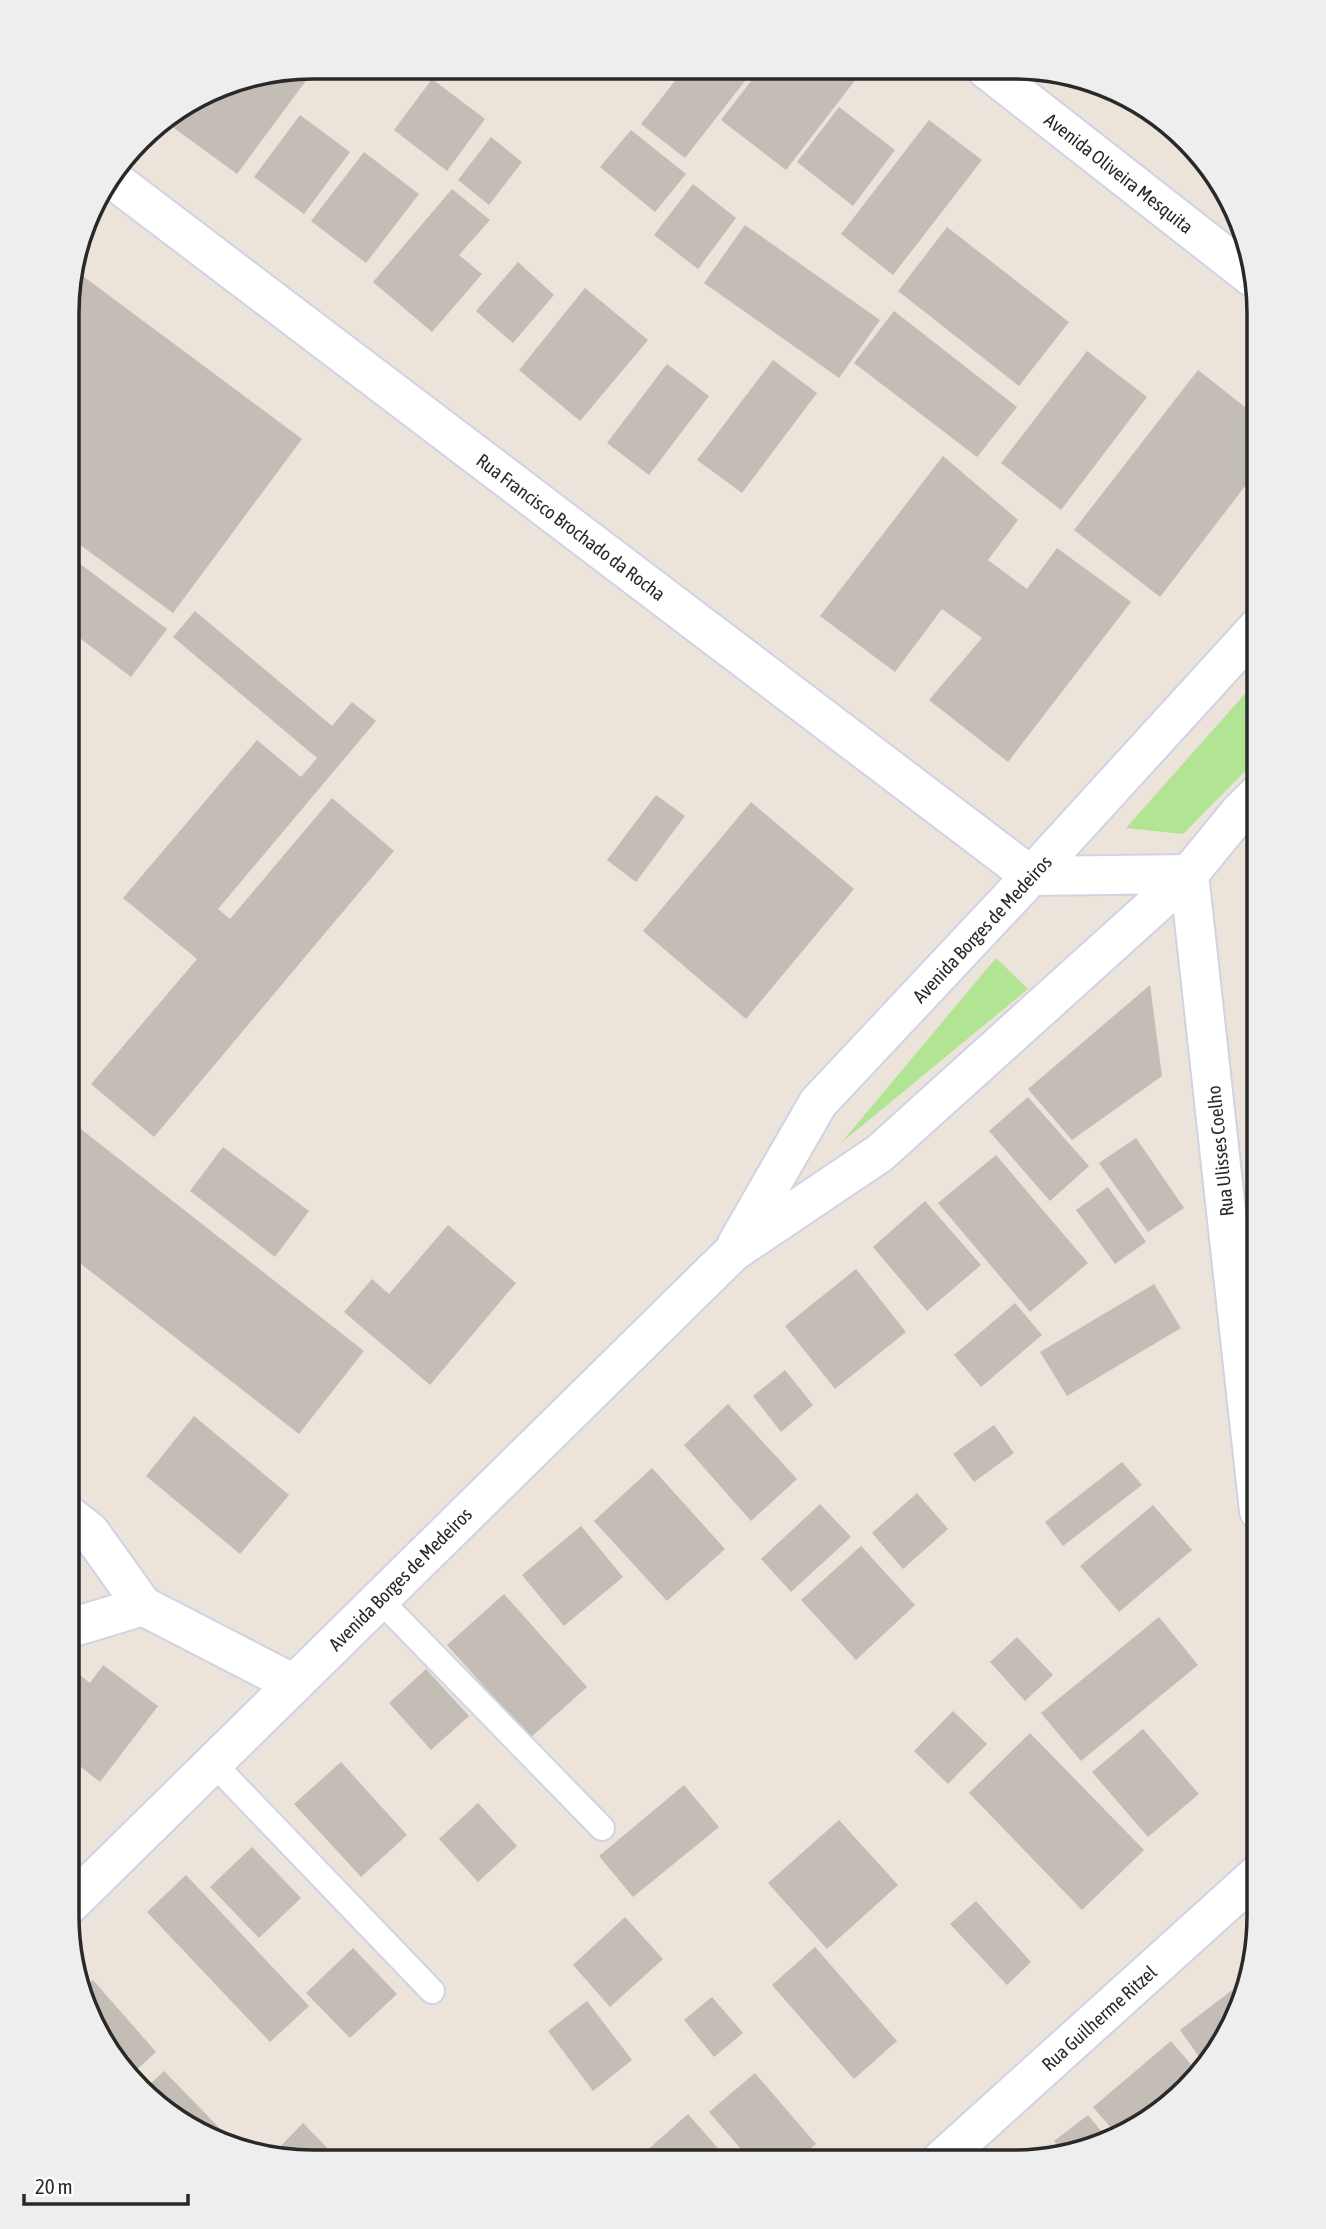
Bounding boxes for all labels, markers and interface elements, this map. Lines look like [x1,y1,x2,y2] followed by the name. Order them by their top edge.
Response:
[1040,108,1198,238] street label: Avenida Oliveira Mesquita
[472,449,670,605] street label: Rua Francisco Brochado da Rocha
[908,851,1056,1007] street label: Avenida Borges de Medeiros
[1202,1084,1238,1217] street label: Rua Ulisses Coelho
[324,1503,476,1655] street label: Avenida Borges de Medeiros
[1037,1961,1161,2075] street label: Rua Guilherme Ritzel
[24,2162,189,2206] scale bar
[35,2174,73,2198] text: 20 m

